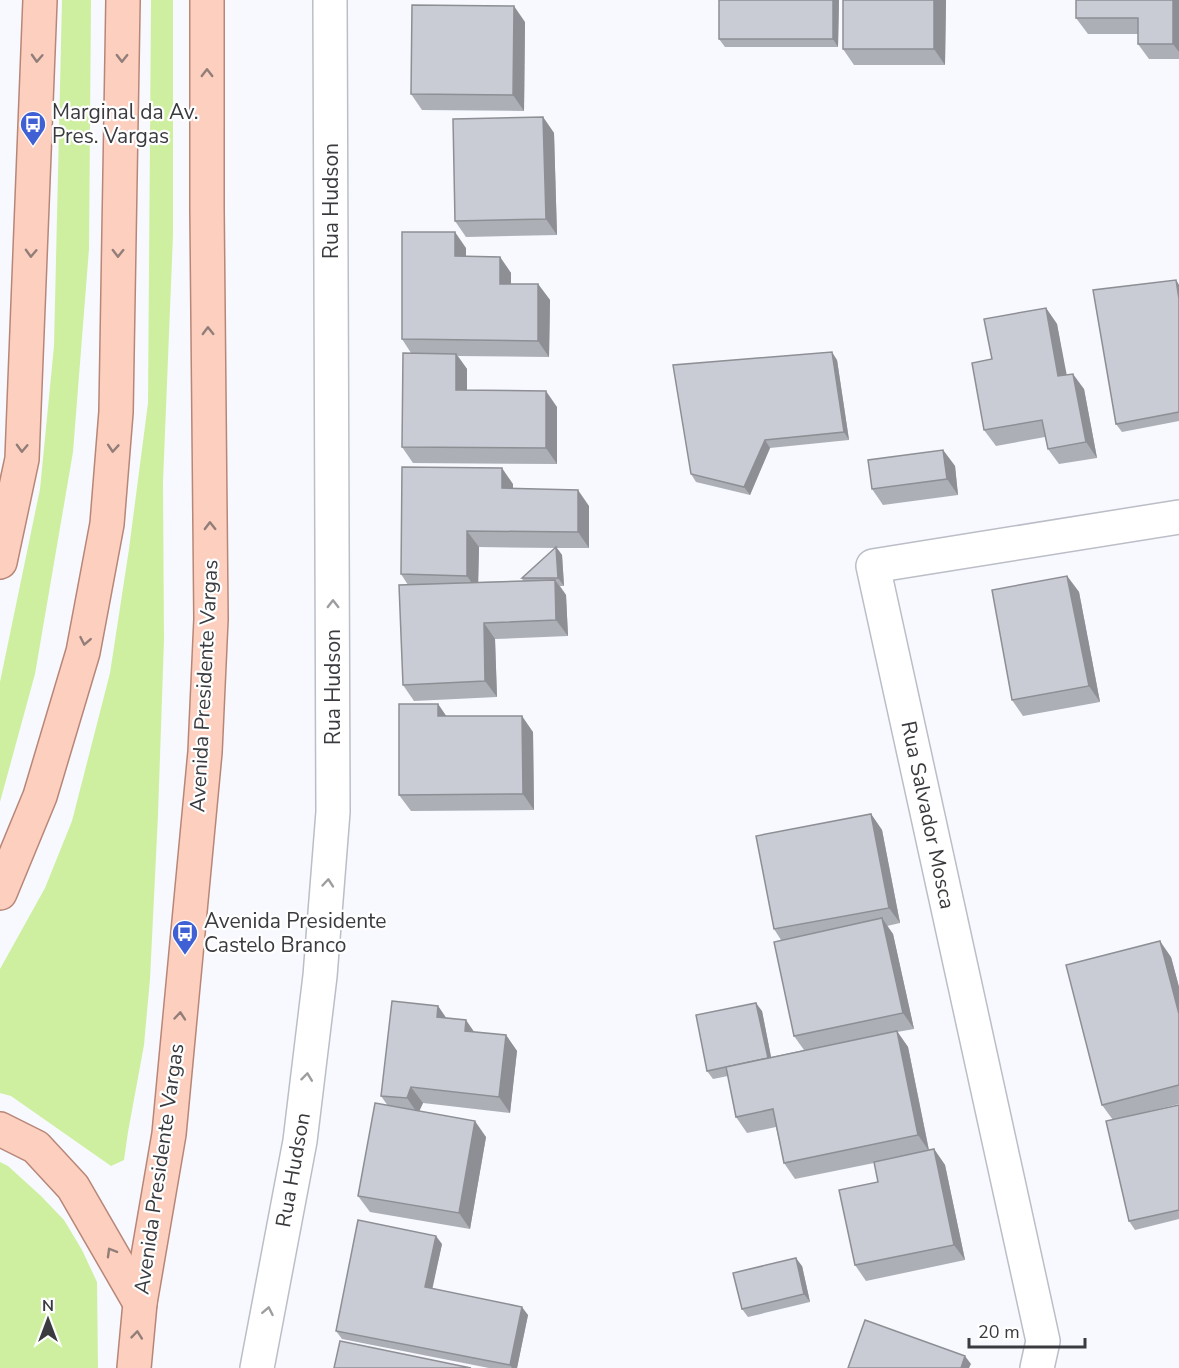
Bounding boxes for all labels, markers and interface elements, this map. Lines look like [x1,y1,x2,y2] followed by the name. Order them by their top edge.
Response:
[31,54,44,63] one-way arrow
[115,54,128,63] one-way arrow
[201,68,213,77] one-way arrow
[52,98,198,150] place label: Marginal da Av. Pres. Vargas
[18,109,48,147] bus stop icon: Marginal da Av. Pres. Vargas
[317,143,345,259] street label: Rua Hudson
[24,249,37,258] one-way arrow
[112,249,124,258] one-way arrow
[202,326,214,335] one-way arrow
[16,444,29,453] one-way arrow
[107,444,120,453] one-way arrow
[204,521,216,530] one-way arrow
[183,559,225,813] street label: Avenida Presidente Vargas
[327,600,339,609] one-way arrow
[319,629,347,745] street label: Rua Hudson
[79,636,92,646] one-way arrow
[894,718,962,912] street label: Rua Salvador Mosca
[321,879,334,888] one-way arrow
[204,907,387,959] place label: Avenida Presidente Castelo Branco
[170,918,200,956] bus stop icon: Avenida Presidente Castelo Branco
[173,1012,186,1021] one-way arrow
[128,1042,190,1296] street label: Avenida Presidente Vargas
[301,1072,313,1082] one-way arrow
[269,1110,317,1230] street label: Rua Hudson
[107,1248,118,1258] one-way arrow
[18,1290,78,1350] north arrow
[42,1295,54,1317] text: N
[261,1306,274,1316] one-way arrow
[969,1311,1084,1349] scale bar
[978,1320,1020,1344] text: 20 m
[130,1331,143,1340] one-way arrow

